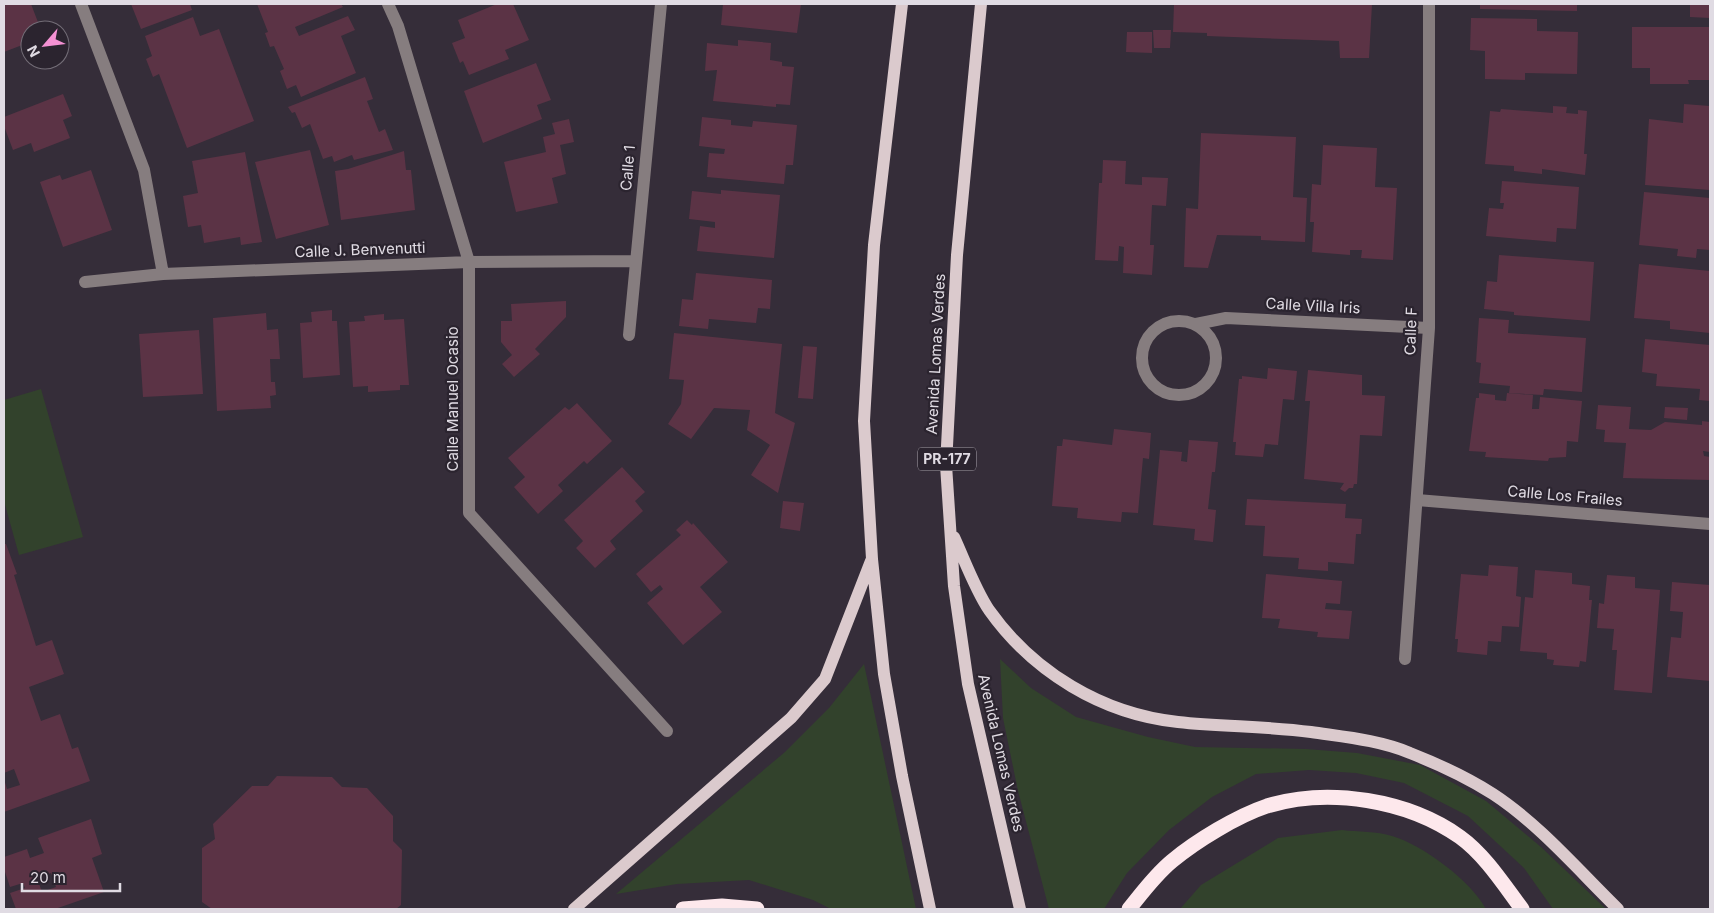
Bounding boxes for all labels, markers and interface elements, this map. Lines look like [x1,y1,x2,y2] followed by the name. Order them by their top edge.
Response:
[20,20,70,70] north arrow
[23,43,43,60] text: N
[616,144,639,192] street label: Calle 1
[294,238,426,261] street label: Calle J. Benvenutti
[922,273,949,435] street label: Avenida Lomas Verdes
[1265,294,1361,317] street label: Calle Villa Iris
[1400,306,1421,356] street label: Calle F
[443,326,462,472] street label: Calle Manuel Ocasio
[918,448,976,470] road number: PR-177
[1507,481,1624,510] street label: Calle Los Frailes
[974,672,1029,834] street label: Avenida Lomas Verdes
[22,860,120,892] scale bar
[30,868,66,887] text: 20 m

